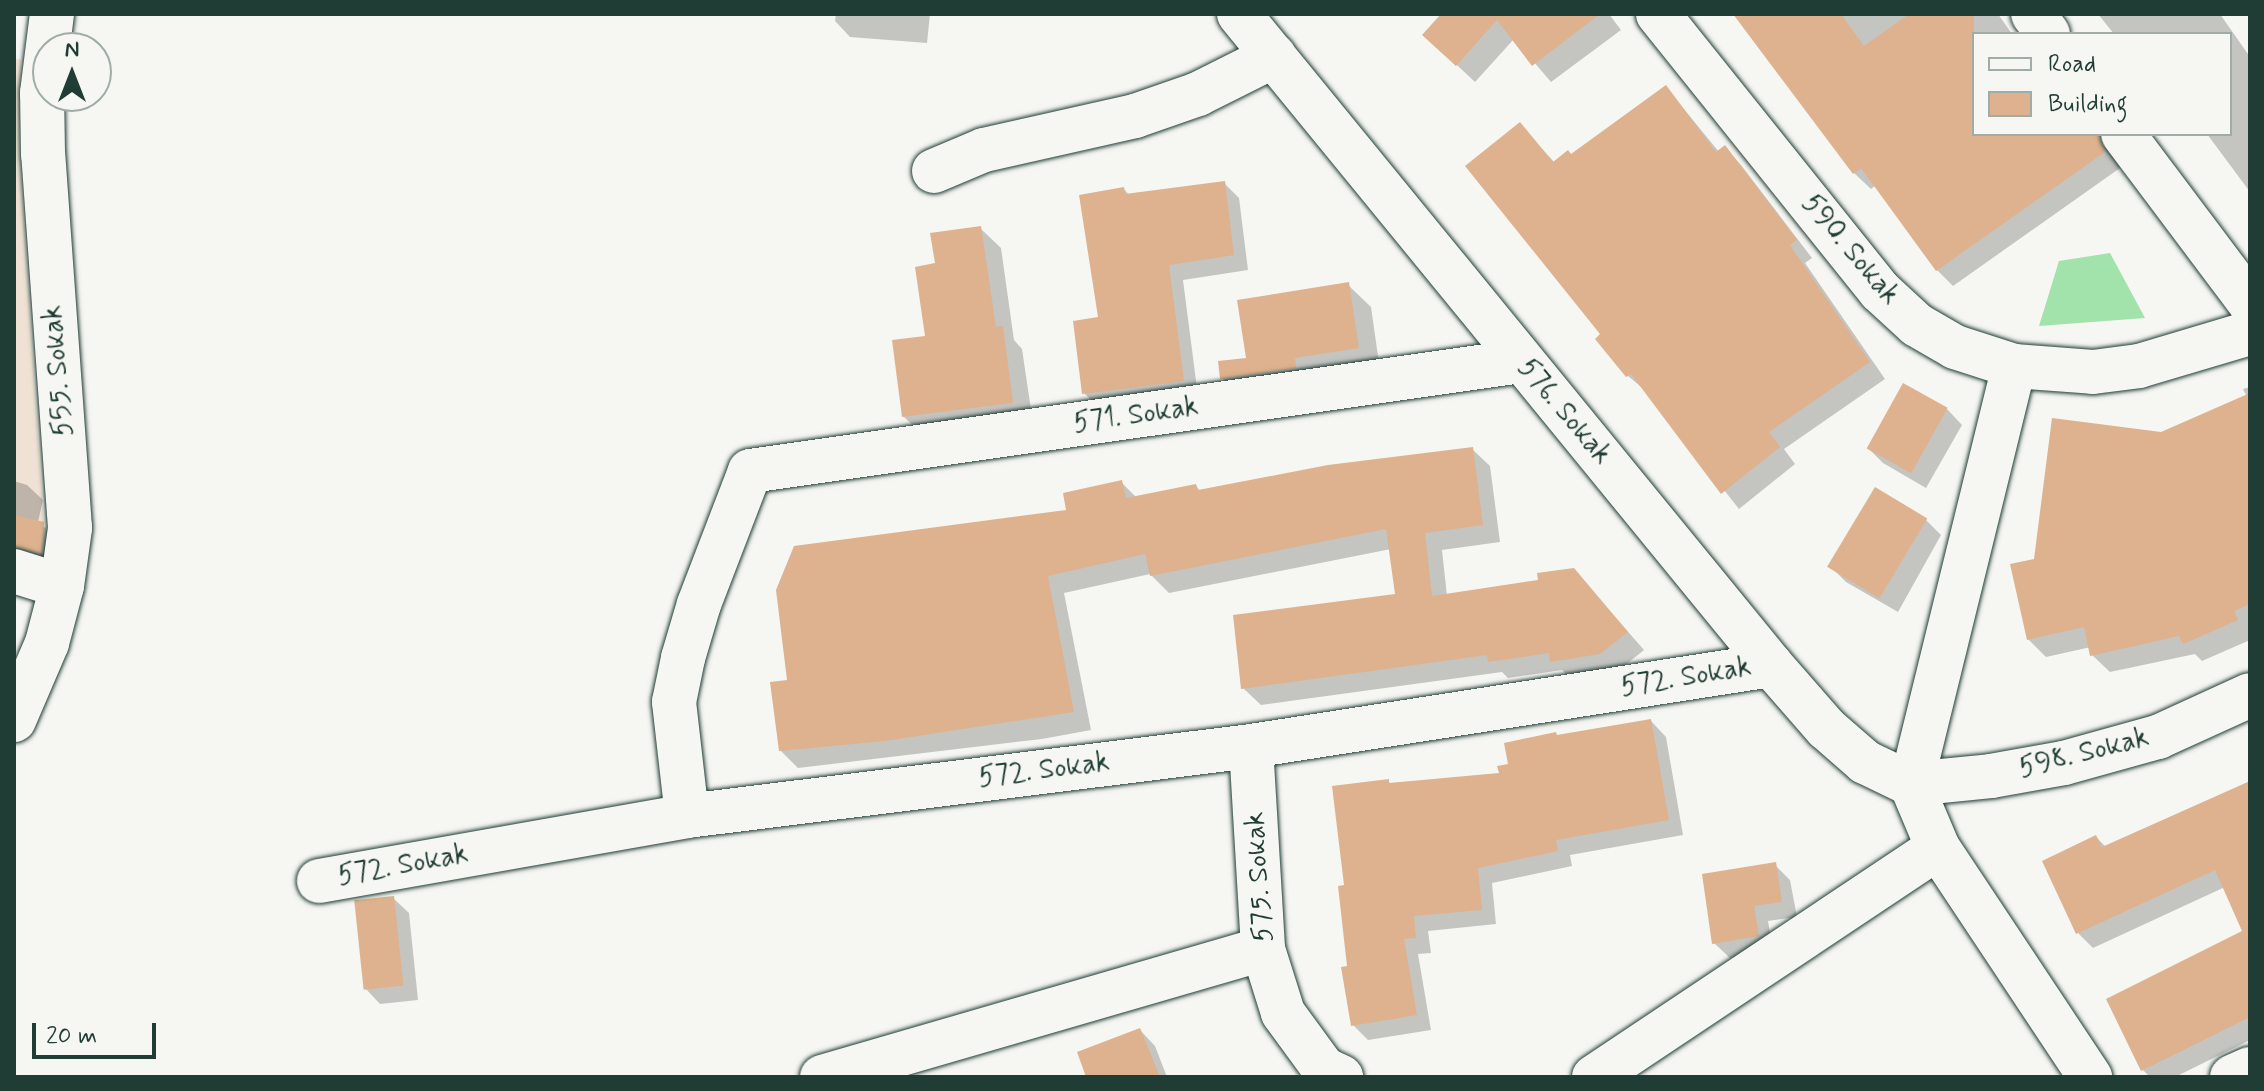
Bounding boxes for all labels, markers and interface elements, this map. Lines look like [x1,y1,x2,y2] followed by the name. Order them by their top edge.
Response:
[32,32,112,112] north arrow
[1972,32,2232,136] legend
[65,36,79,64] text: N
[2048,49,2096,80] text: Road
[2048,89,2128,120] text: Building
[1794,188,1906,312] street label: 590. Sokak
[37,304,81,438] street label: 555. Sokak
[1510,352,1618,472] street label: 576. Sokak
[1071,391,1201,441] street label: 571. Sokak
[1618,651,1754,705] street label: 572. Sokak
[2015,722,2153,786] street label: 598. Sokak
[977,746,1111,796] street label: 572. Sokak
[1239,811,1281,943] street label: 575. Sokak
[335,838,471,894] street label: 572. Sokak
[36,1007,160,1057] scale bar
[46,1021,97,1052] text: 20 m

